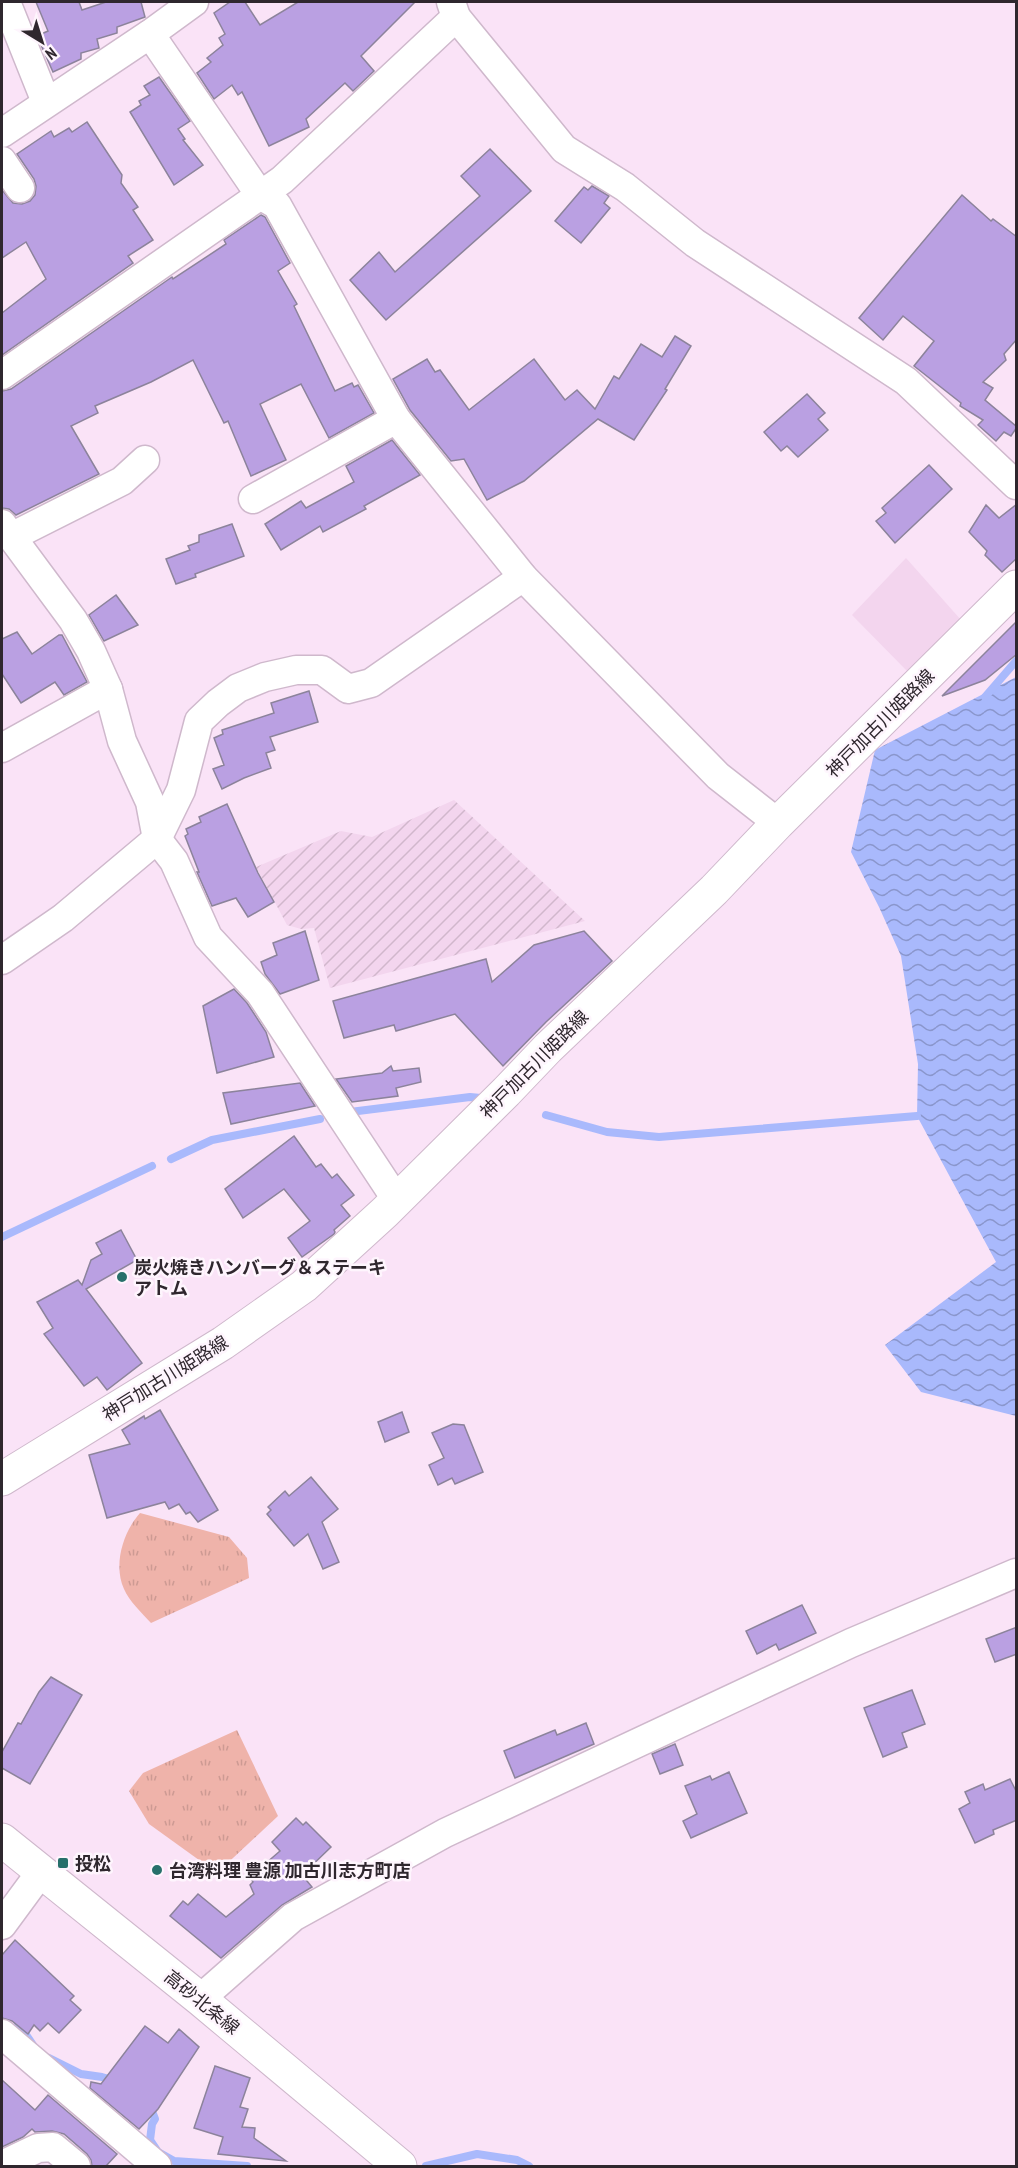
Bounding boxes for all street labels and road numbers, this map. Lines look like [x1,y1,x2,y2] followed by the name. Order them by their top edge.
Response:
[821,664,939,782] street label: 神戸加古川姫路線
[475,1005,593,1123] street label: 神戸加古川姫路線
[98,1330,232,1426] street label: 神戸加古川姫路線
[160,1965,244,2039] street label: 高砂北条線

